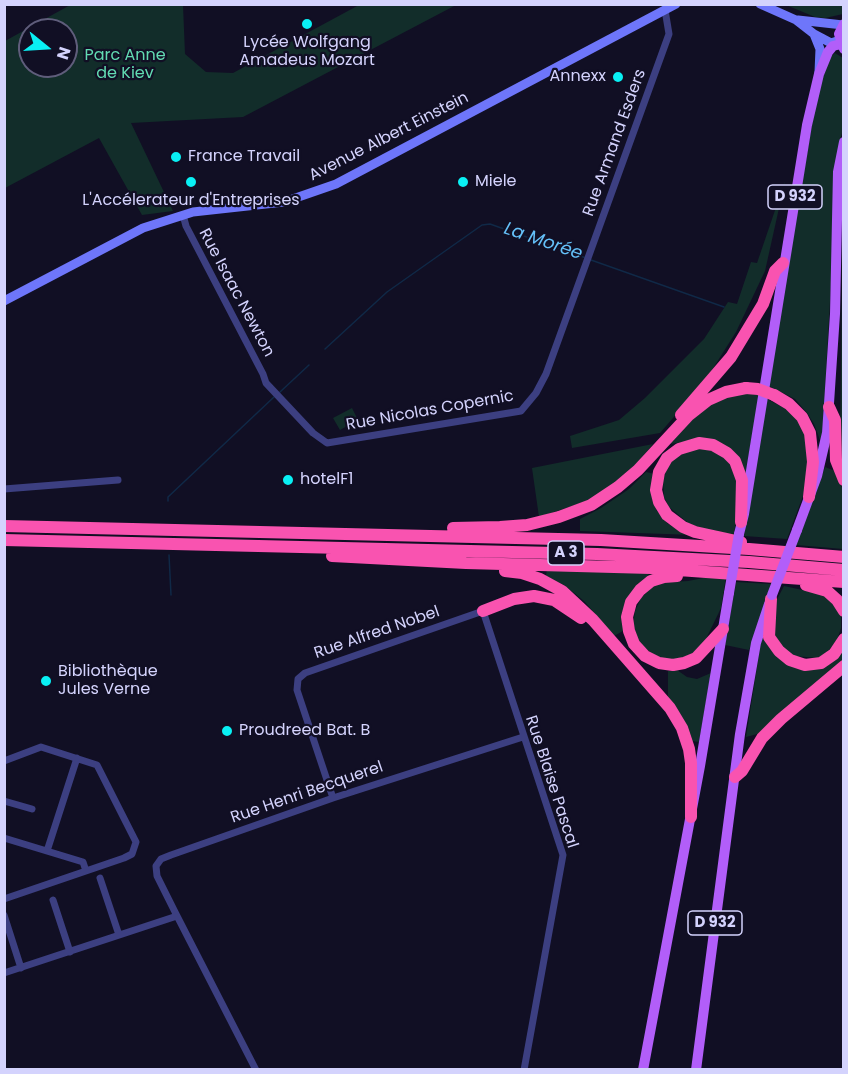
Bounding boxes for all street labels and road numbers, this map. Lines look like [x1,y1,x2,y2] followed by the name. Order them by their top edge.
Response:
[579,67,651,219] street label: Rue Armand Esders
[306,88,472,186] street label: Avenue Albert Einstein
[768,185,822,209] road number: D 932
[194,226,278,360] street label: Rue Isaac Newton
[345,387,515,435] street label: Rue Nicolas Copernic
[548,541,584,565] road number: A 3
[312,603,442,663] street label: Rue Alfred Nobel
[521,713,581,851] street label: Rue Blaise Pascal
[228,758,386,828] street label: Rue Henri Becquerel
[688,911,742,935] road number: D 932

